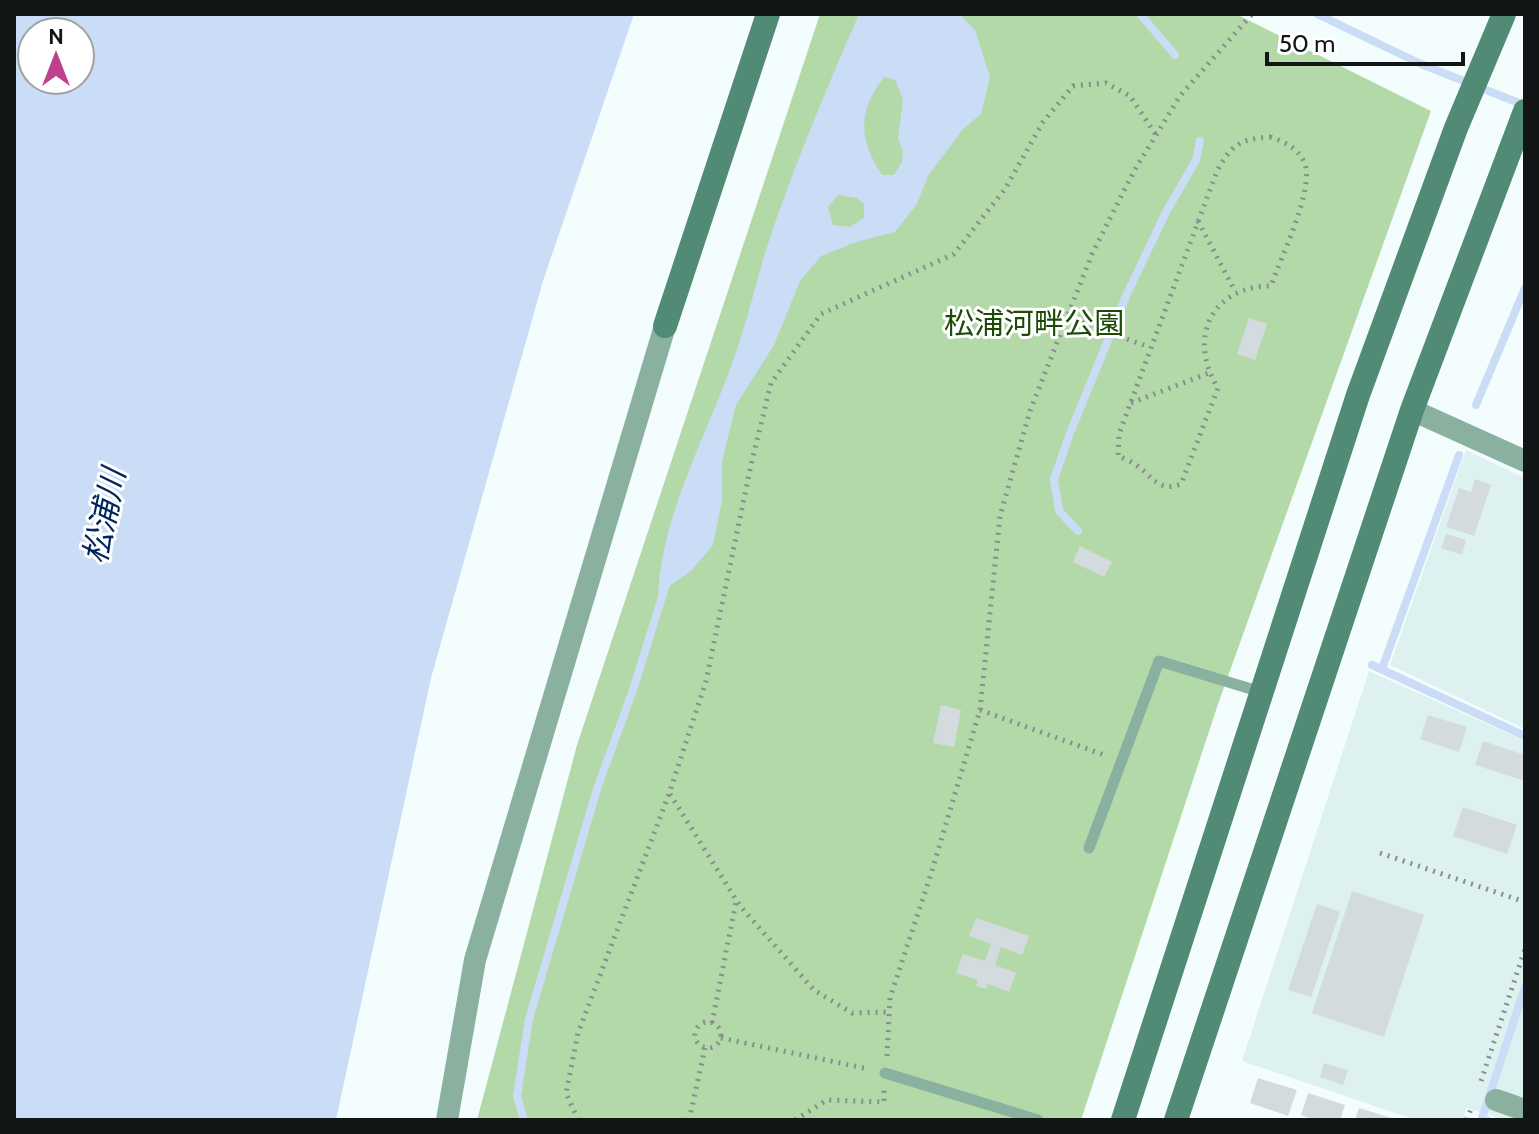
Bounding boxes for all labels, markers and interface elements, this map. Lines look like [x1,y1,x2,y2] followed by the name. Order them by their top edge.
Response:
[16,16,96,96] north arrow
[1267,16,1463,66] scale bar
[48,23,64,50] text: N
[1279,29,1335,58] text: 50 m
[944,305,1124,342] park label: 松浦河畔公園
[75,462,134,567] water label: 松浦川

